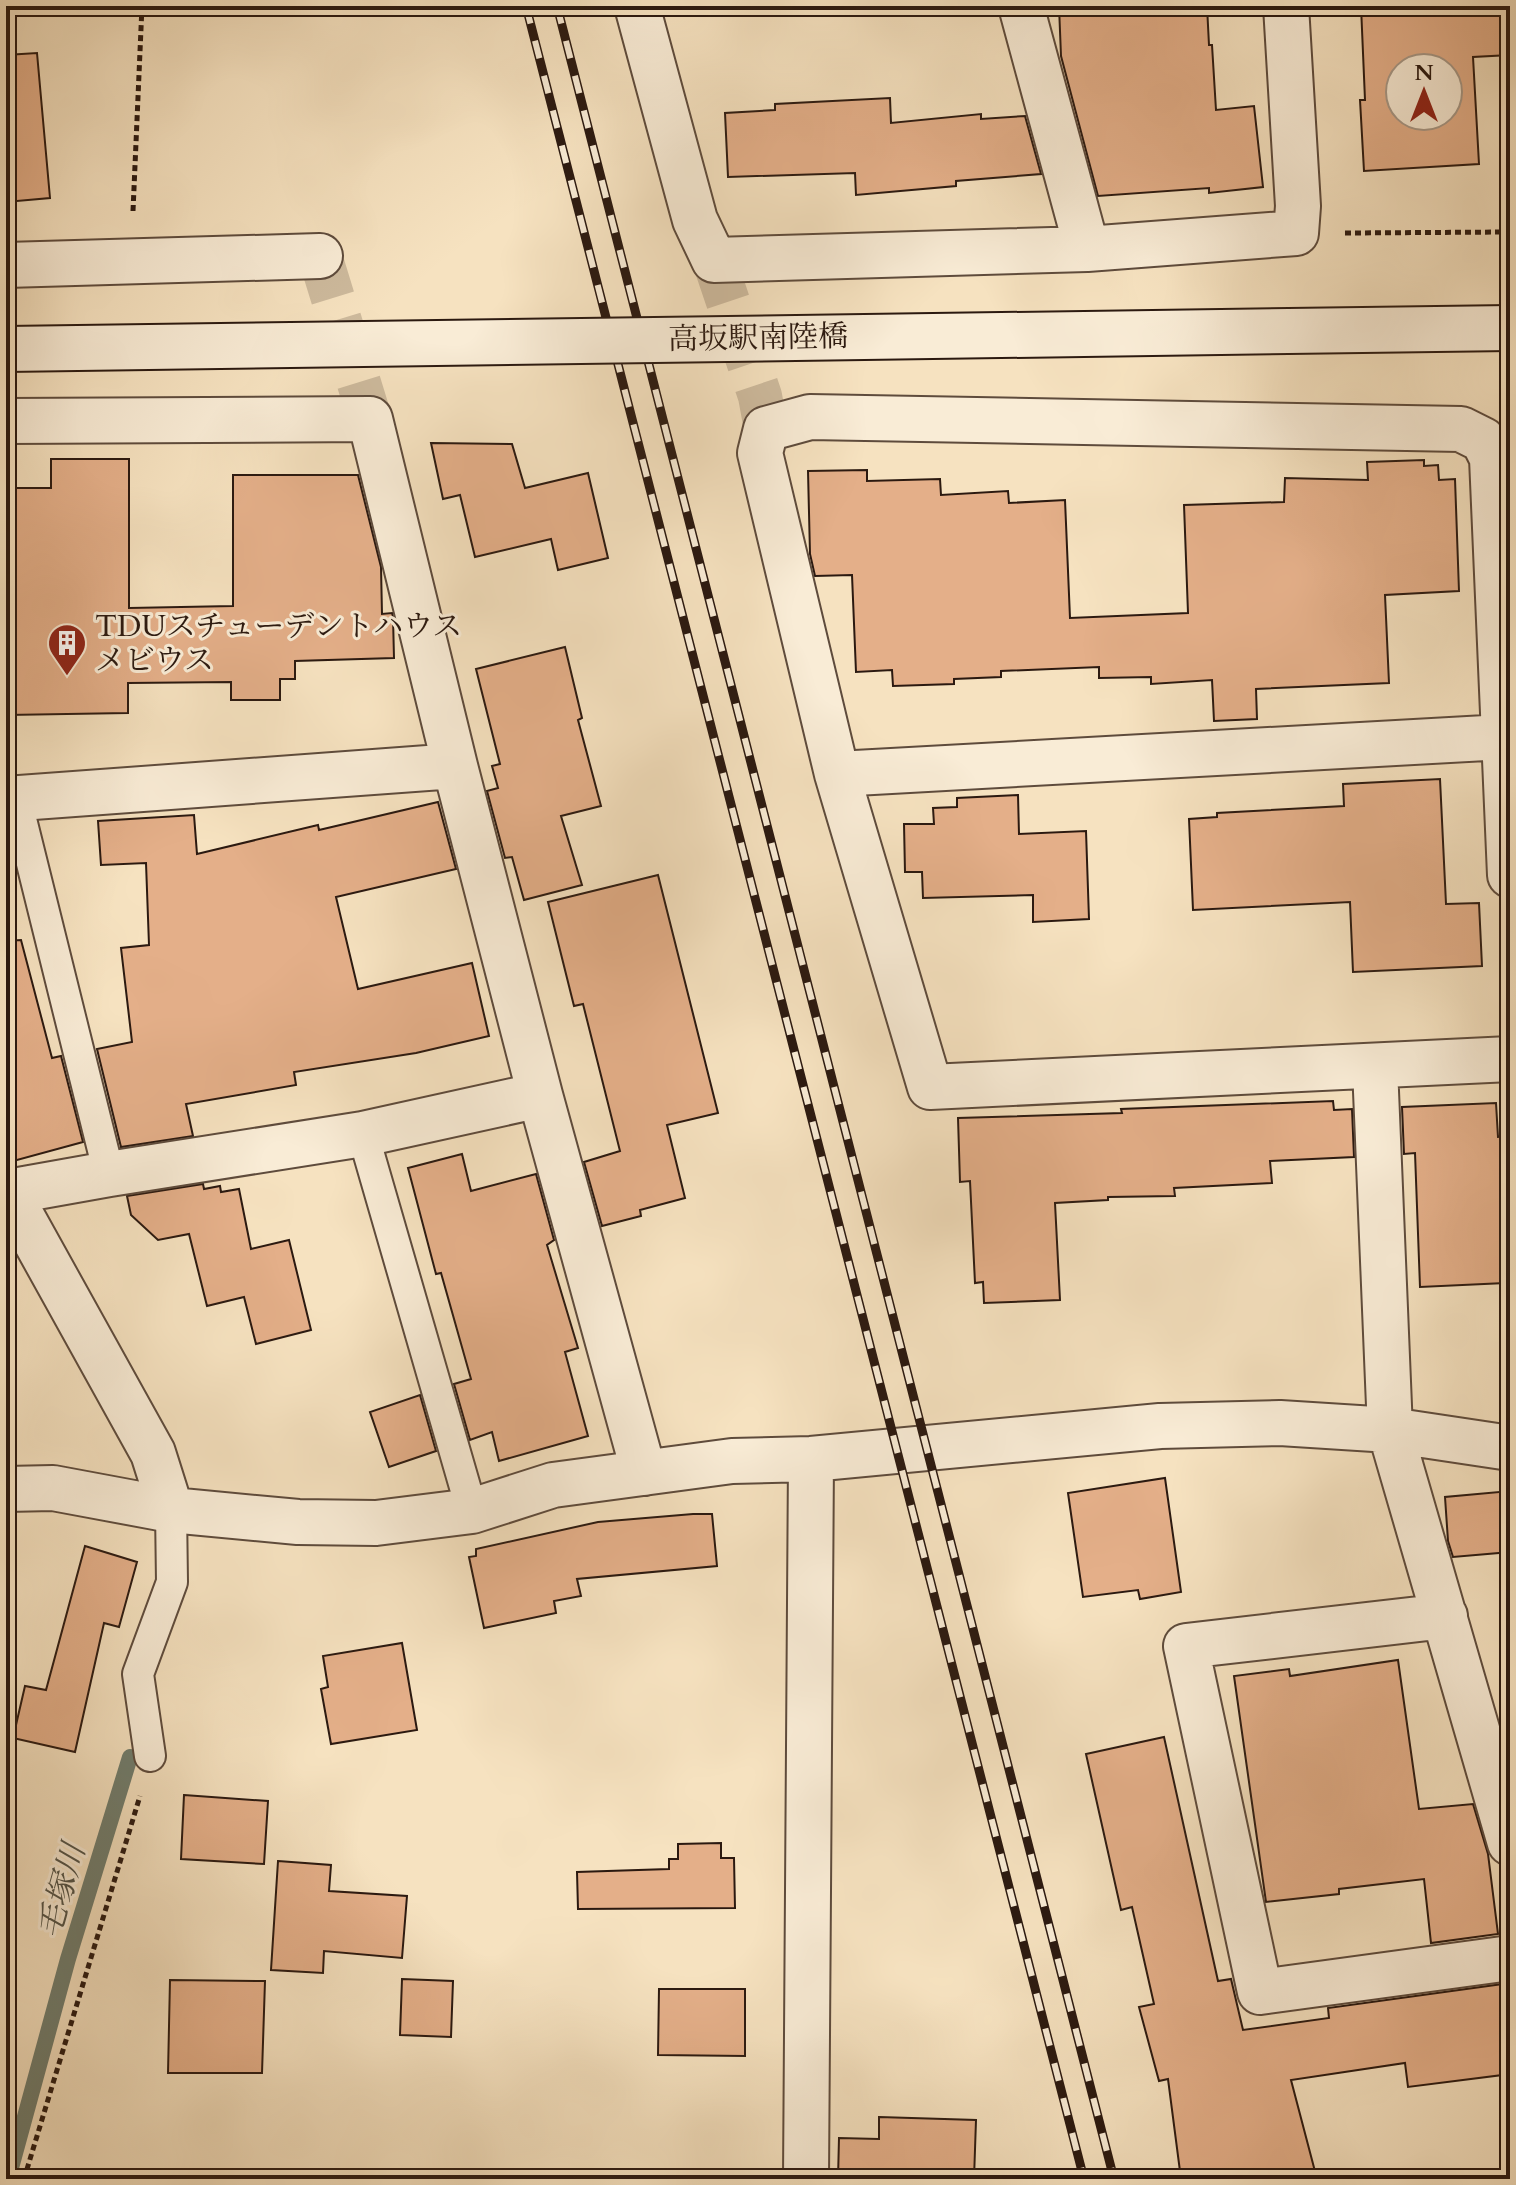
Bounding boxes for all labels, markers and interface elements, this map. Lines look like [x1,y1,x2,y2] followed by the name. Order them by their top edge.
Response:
[1384,52,1464,132] north arrow
[1414,58,1434,88] text: N
[668,316,848,360] street label: 高坂駅南陸橋
[95,606,462,681] place label: TDUスチューデントハウス メビウス
[46,622,88,677] building icon: TDUスチューデントハウス メビウス
[28,1836,97,1943] water label: 毛塚川

